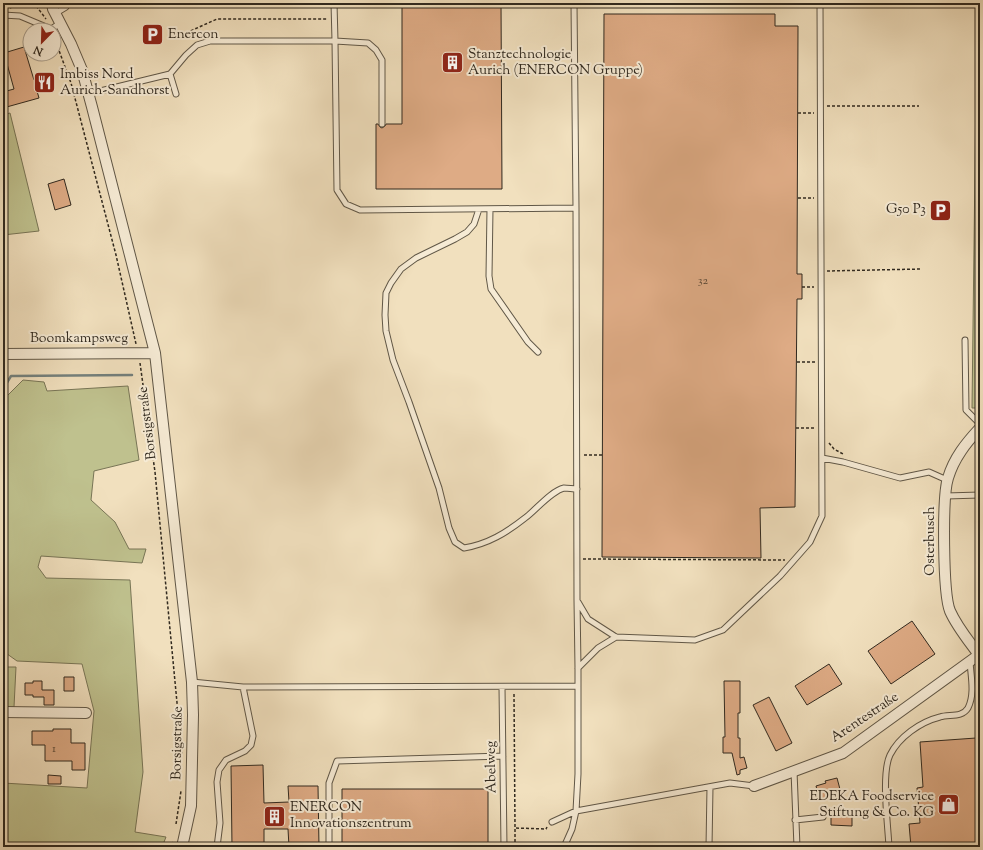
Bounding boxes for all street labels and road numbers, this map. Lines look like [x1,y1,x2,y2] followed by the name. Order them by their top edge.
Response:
[30,329,128,349] street label: Boomkampsweg
[134,385,162,461] street label: Borsigstraße
[921,506,941,576] street label: Osterbusch
[827,688,903,748] street label: Arentestraße
[167,706,189,780] street label: Borsigstraße
[482,740,502,793] street label: Abelweg

